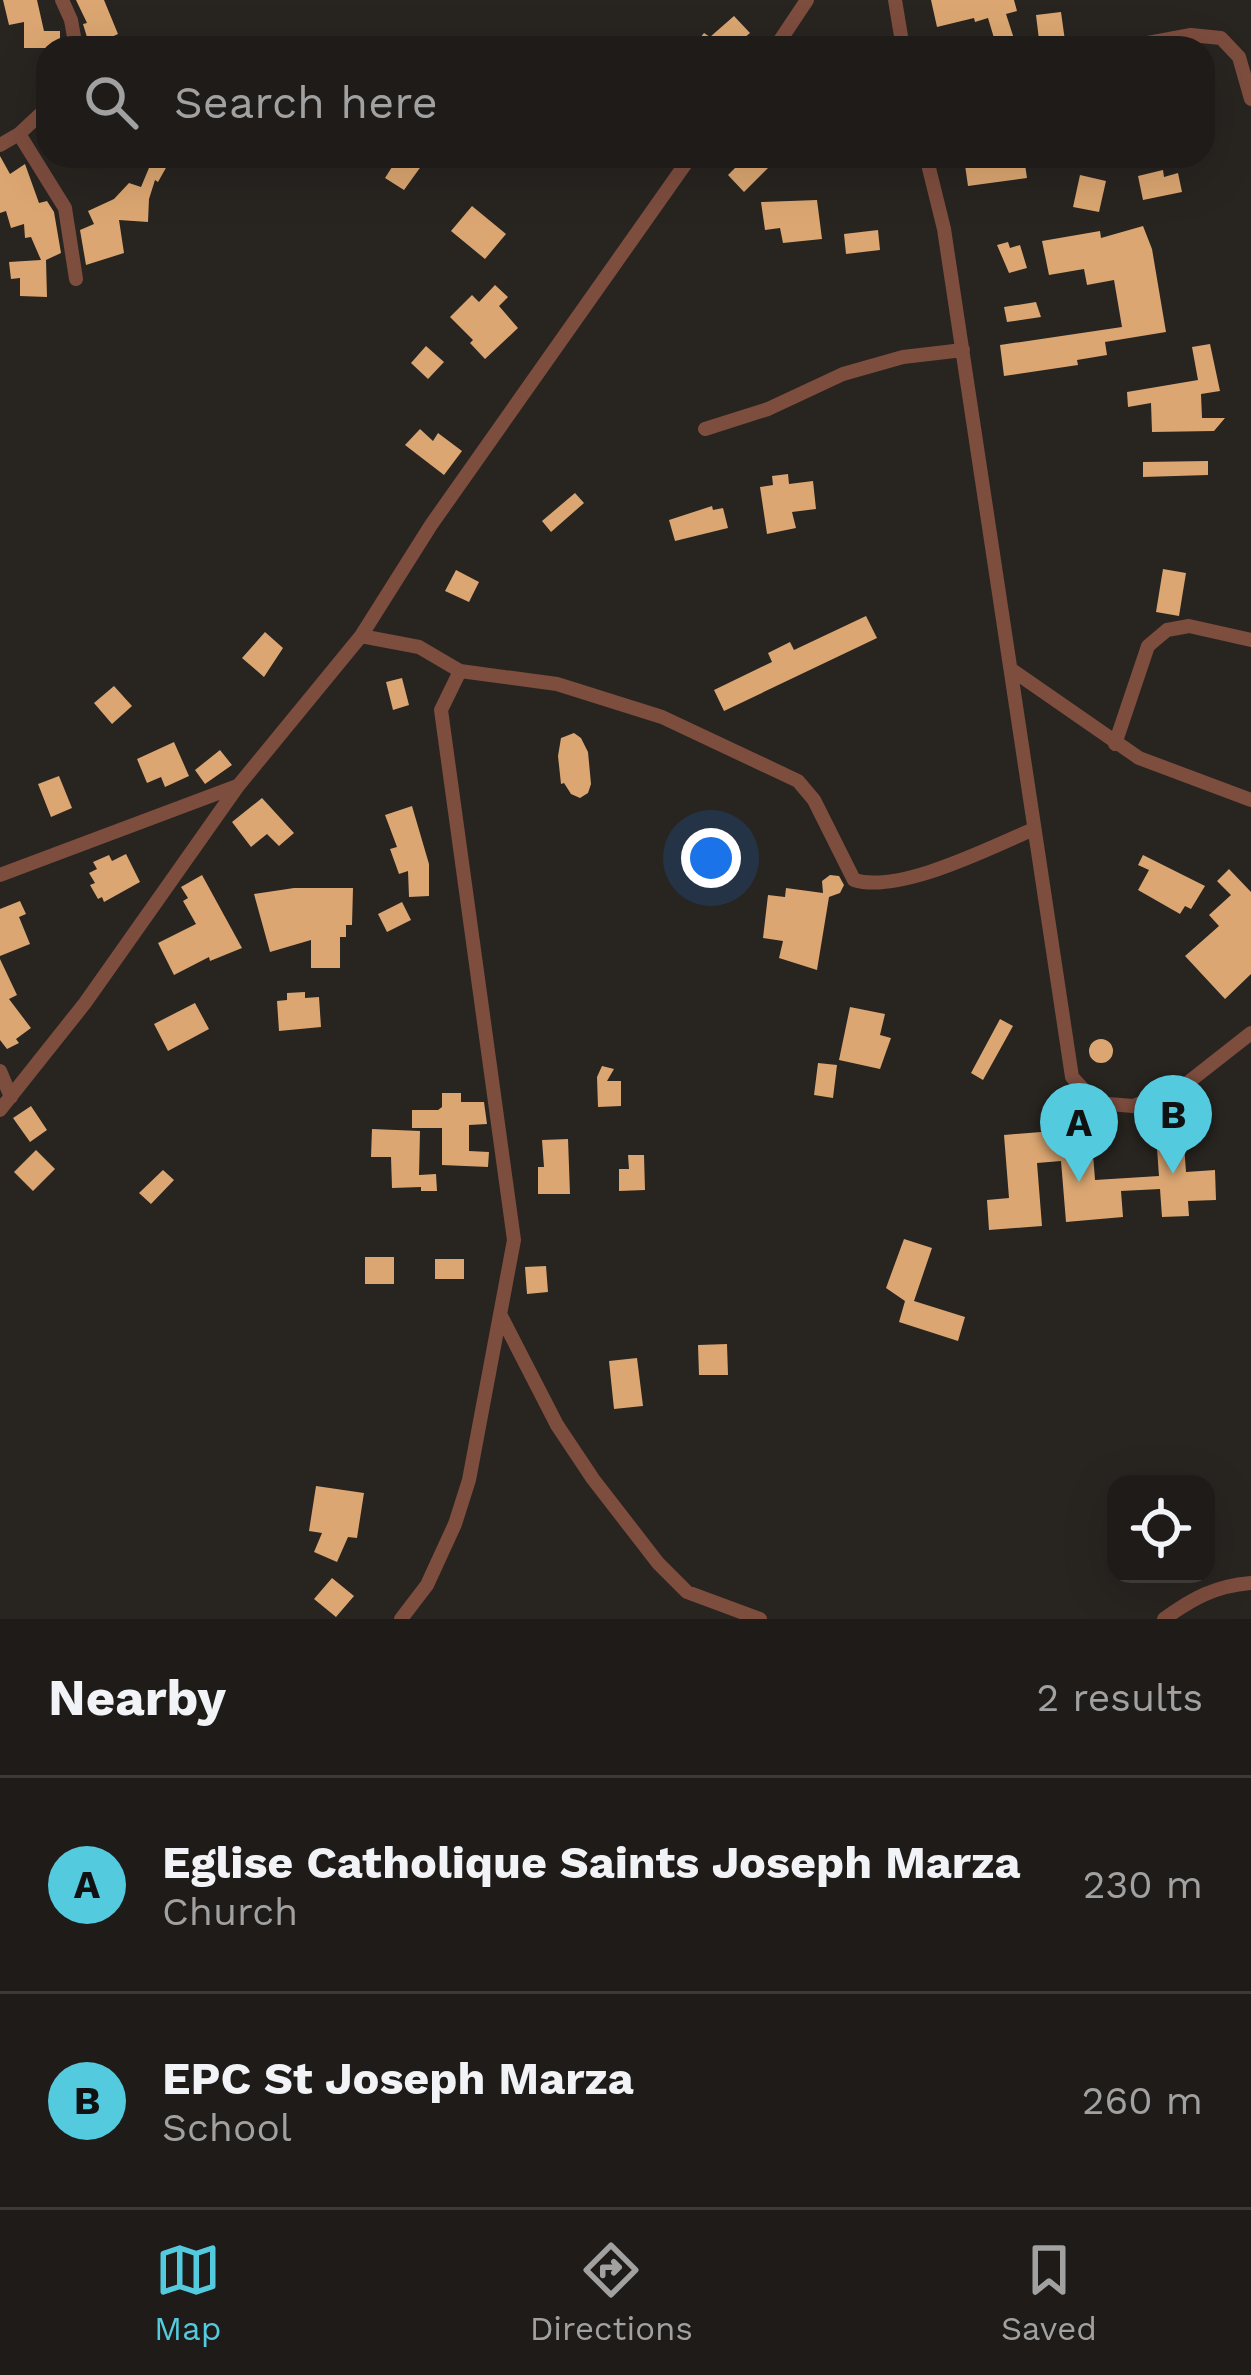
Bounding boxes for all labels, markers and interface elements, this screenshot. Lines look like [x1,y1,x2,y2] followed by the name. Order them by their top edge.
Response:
[36,36,1215,168] search box
[78,69,144,135] icon: search
[174,76,438,129] text: Search here
[681,828,741,888] your location
[1134,1075,1212,1174] pin: B
[1040,1083,1118,1182] pin: A
[1107,1475,1215,1583] map controls
[1107,1475,1215,1583] button: locate
[48,1668,226,1727] text: Nearby
[1037,1675,1203,1720] text: 2 results
[162,1836,1020,1889] text: Eglise Catholique Saints Joseph Marza
[74,1862,100,1907] text: A
[1083,1862,1203,1907] text: 230 m
[162,1889,298,1934] text: Church
[162,2052,634,2105] text: EPC St Joseph Marza
[74,2078,100,2123] text: B
[1082,2078,1203,2123] text: 260 m
[162,2105,292,2150] text: School
[154,2237,221,2348] tab: Map
[530,2237,693,2348] tab: Directions
[1001,2237,1097,2348] tab: Saved

